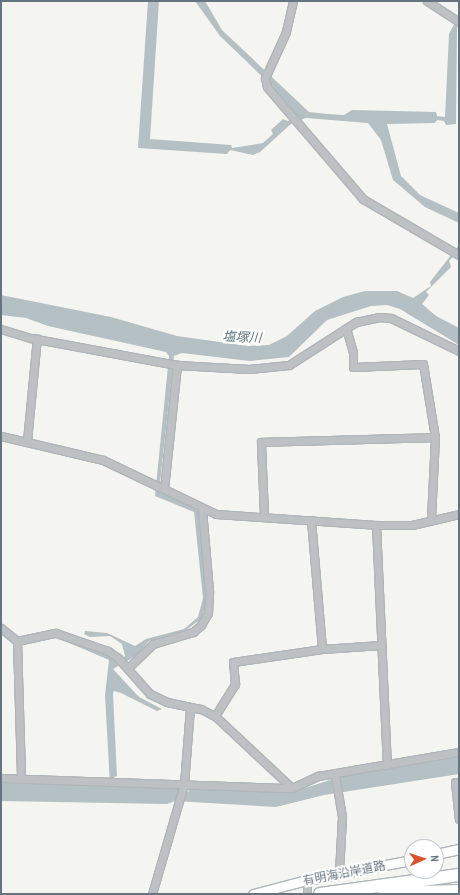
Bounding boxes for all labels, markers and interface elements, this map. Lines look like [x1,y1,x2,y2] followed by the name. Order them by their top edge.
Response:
[222,329,262,347] water label: 塩塚川
[404,839,444,879] north arrow
[428,855,442,862] text: N
[301,858,387,888] street label: 有明海沿岸道路

